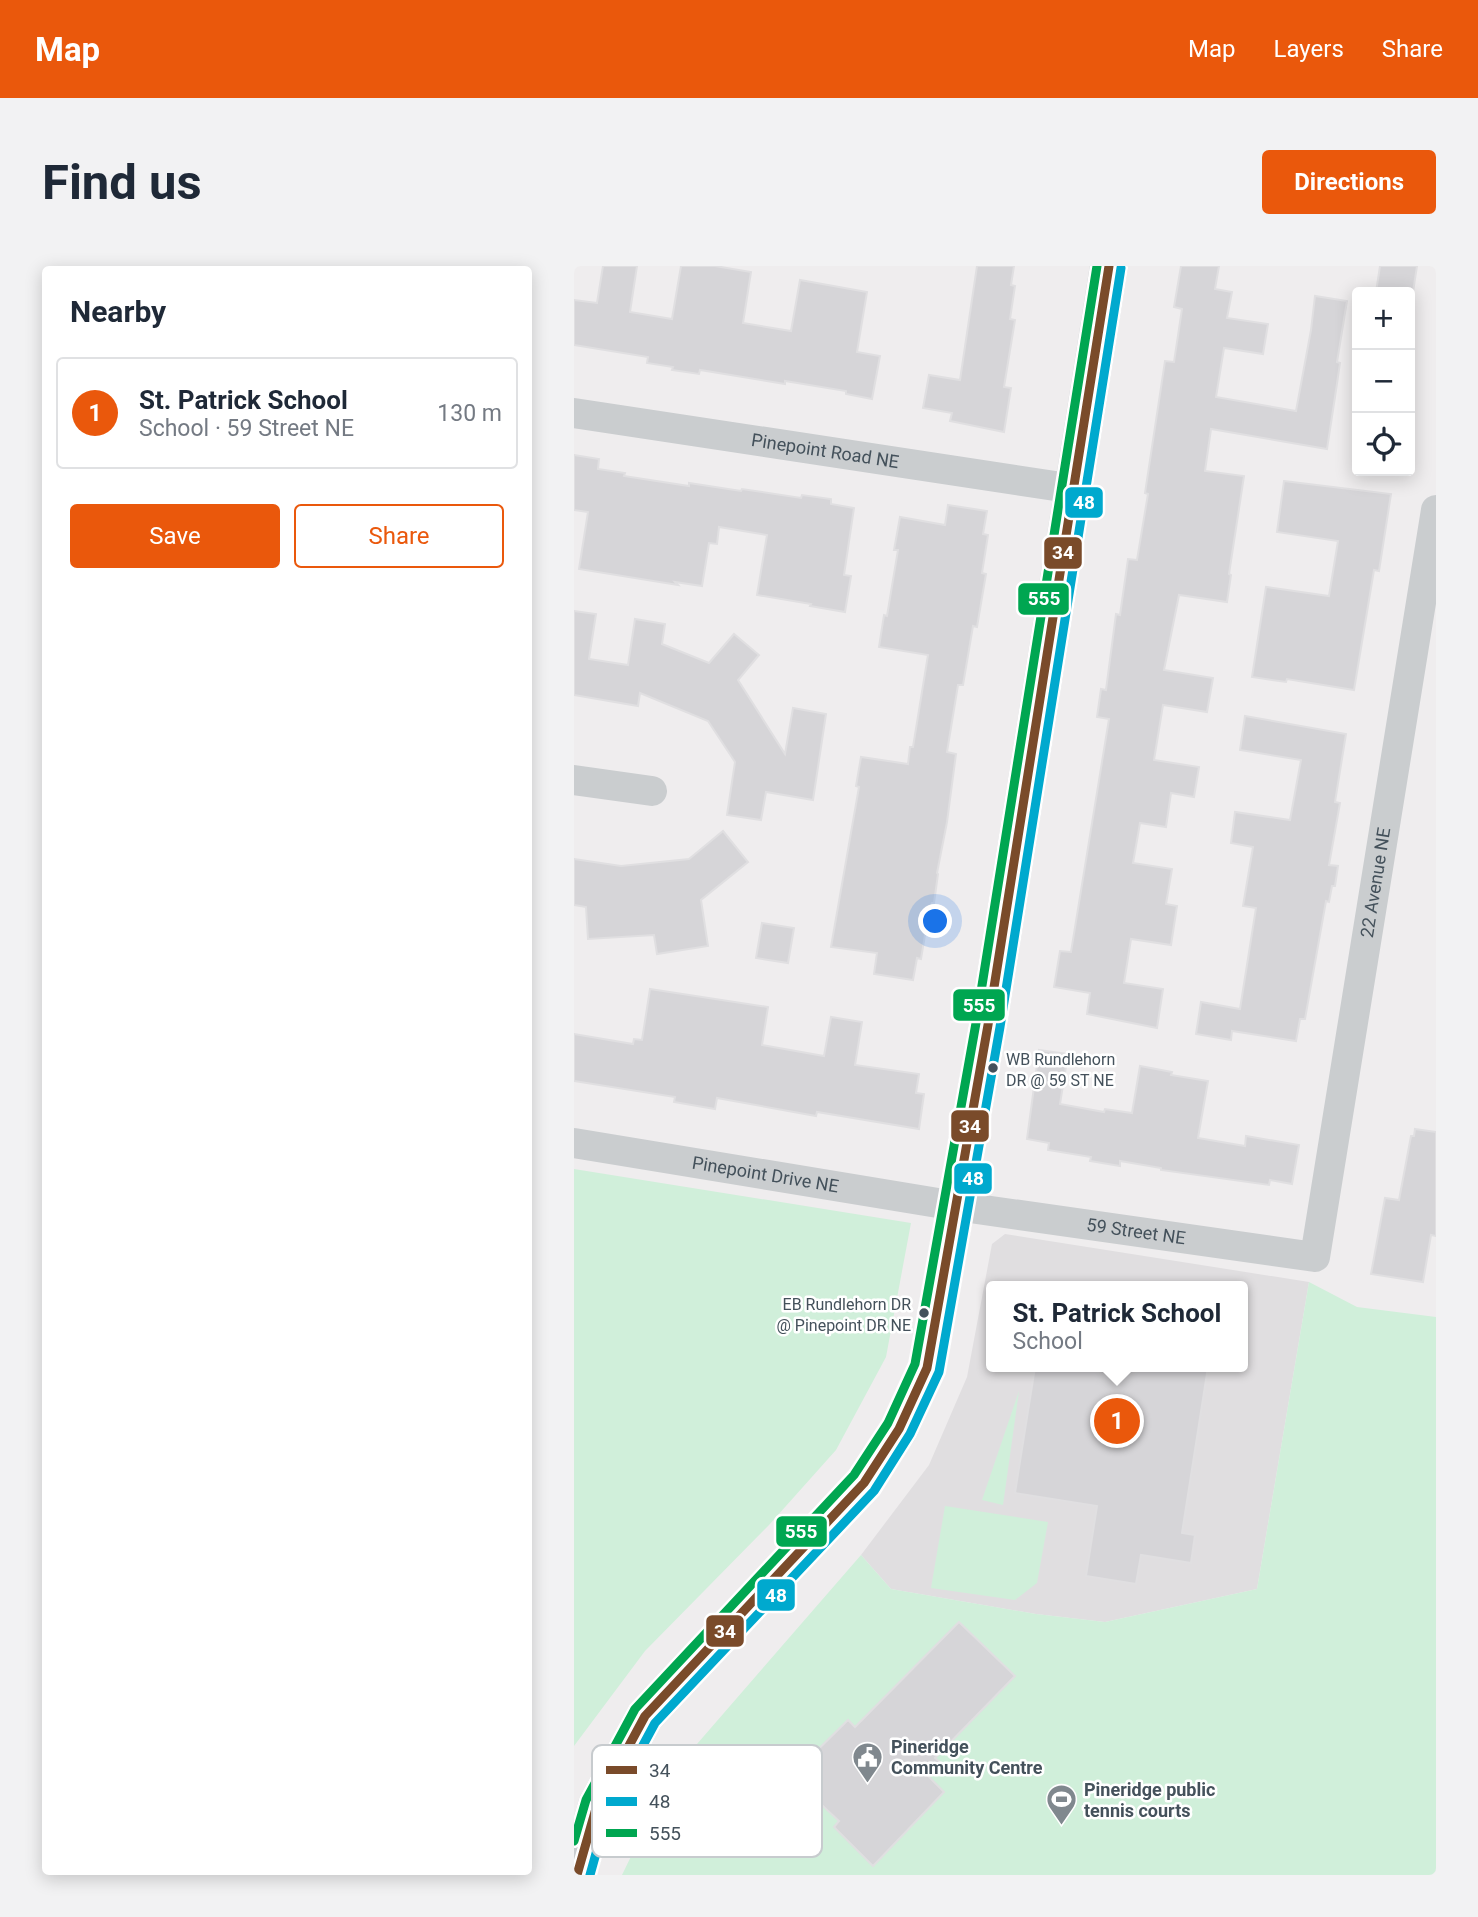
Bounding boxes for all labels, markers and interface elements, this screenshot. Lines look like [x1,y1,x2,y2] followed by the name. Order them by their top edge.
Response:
[35,30,100,69] text: Map
[1188,35,1236,63] text: Map
[1274,35,1344,63] text: Layers
[1382,35,1443,63] text: Share
[1262,150,1436,214] button: Directions
[42,154,202,211] text: Find us
[1352,287,1415,476] map controls
[1352,287,1415,350] button: +
[70,294,166,329] text: Nearby
[1352,350,1415,413] button: −
[139,385,348,415] text: St. Patrick School
[88,400,102,427] text: 1
[437,400,502,427] text: 130 m
[1352,413,1415,476] button: locate
[139,415,354,442] text: School · 59 Street NE
[750,429,901,472] street label: Pinepoint Road NE
[1064,486,1104,519] line badge: 48
[1073,491,1095,514] text: 48
[70,504,280,568] button: Save
[294,504,504,568] button: Share
[1043,536,1083,570] line badge: 34
[1052,541,1074,564] text: 34
[1017,582,1070,616] line badge: 555
[1028,587,1060,610] text: 555
[1356,826,1394,939] street label: 22 Avenue NE
[918,904,952,938] your location
[952,988,1006,1022] line badge: 555
[963,994,995,1017] text: 555
[1006,1050,1115,1090] place label: WB Rundlehorn DR @ 59 ST NE
[986,1061,1000,1075] marker: WB Rundlehorn DR @ 59 ST NE
[950,1109,990,1143] line badge: 34
[959,1115,981,1138] text: 34
[691,1152,840,1197] street label: Pinepoint Drive NE
[953,1162,993,1195] line badge: 48
[962,1167,984,1190] text: 48
[1085,1214,1187,1248] street label: 59 Street NE
[986,1281,1248,1372] popup
[776,1295,911,1335] place label: EB Rundlehorn DR @ Pinepoint DR NE
[1013,1298,1221,1328] text: St. Patrick School
[917,1306,931,1320] marker: EB Rundlehorn DR @ Pinepoint DR NE
[1013,1328,1083,1355] text: School
[1094,1395,1140,1447] pin: 1
[775,1515,828,1548] line badge: 555
[785,1520,817,1543] text: 555
[756,1578,796,1612] line badge: 48
[765,1584,787,1607] text: 48
[705,1614,745,1648] line badge: 34
[714,1620,736,1643] text: 34
[891,1736,1043,1778] place label: Pineridge Community Centre
[851,1740,885,1784] public building icon: Pineridge Community Centre
[592,1745,822,1857] legend
[649,1759,671,1782] text: 34
[1084,1779,1215,1821] place label: Pineridge public tennis courts
[1044,1783,1078,1827] sports icon: Pineridge public tennis courts
[649,1790,670,1813] text: 48
[649,1822,681,1845] text: 555

